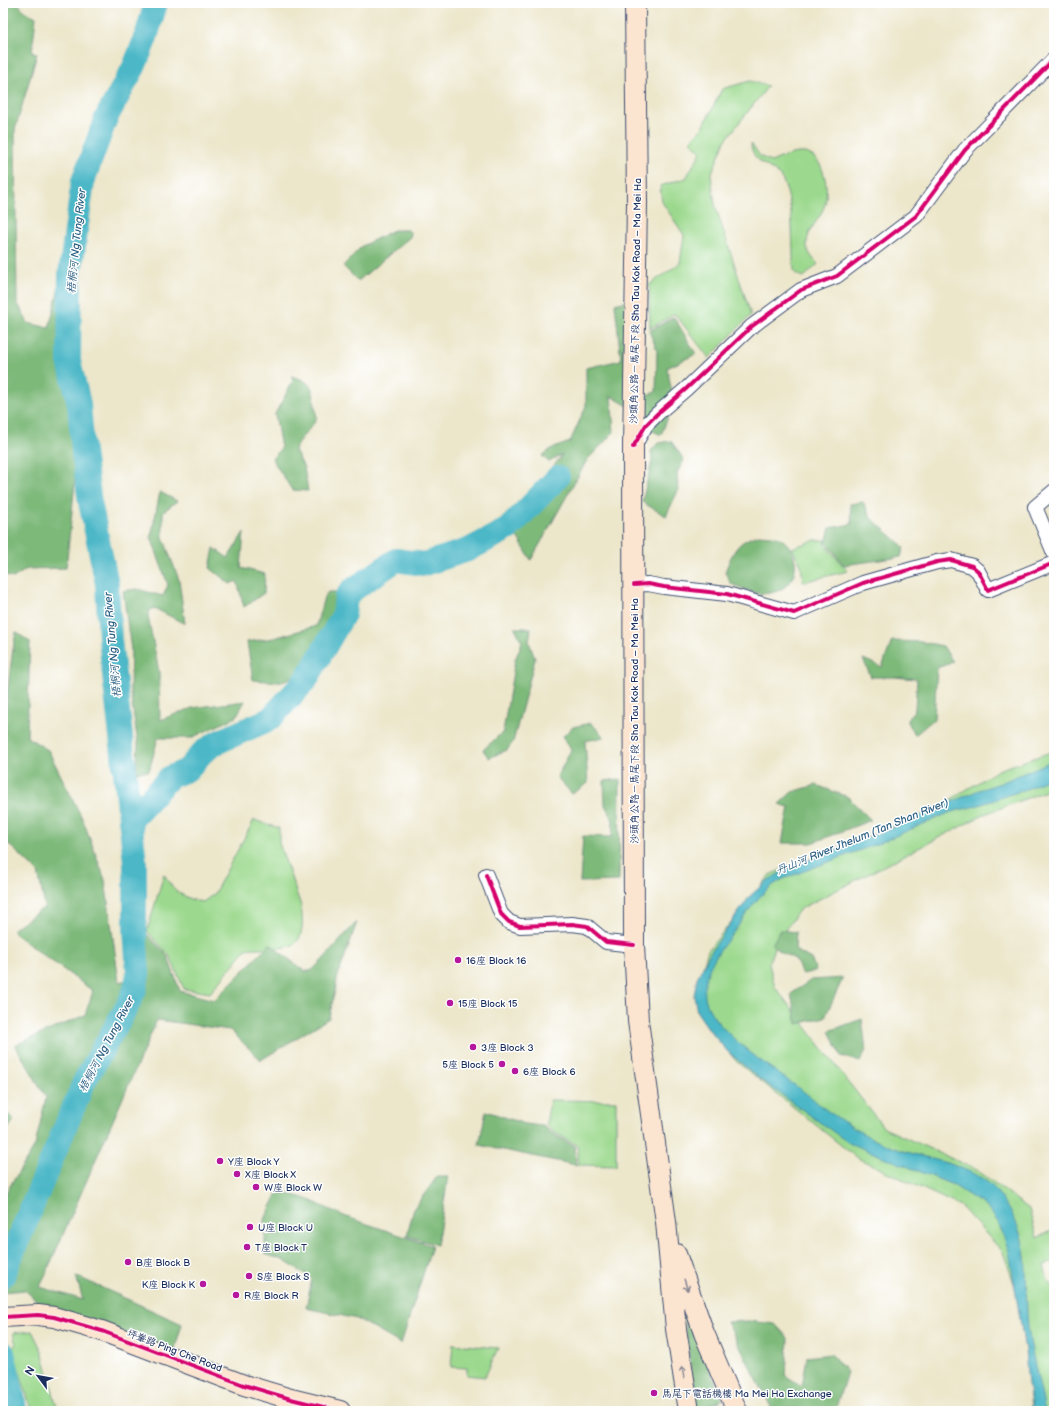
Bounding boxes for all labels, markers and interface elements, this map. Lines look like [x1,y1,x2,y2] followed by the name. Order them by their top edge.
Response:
[628,178,644,424] street label: 沙頭角公路－馬尾下段 Sha Tau Kok Road – Ma Mei Ha
[65,187,89,294] water label: 梧桐河 Ng Tung River
[101,591,124,698] water label: 梧桐河 Ng Tung River
[629,598,641,844] street label: 沙頭角公路－馬尾下段 Sha Tau Kok Road – Ma Mei Ha
[774,796,950,877] water label: 丹山河 River Jhelum (Tan Shan River)
[453,955,463,965] marker: 16座 Block 16
[466,955,526,967] place label: 16座 Block 16
[76,994,137,1094] water label: 梧桐河 Ng Tung River
[445,998,455,1008] marker: 15座 Block 15
[458,998,518,1010] place label: 15座 Block 15
[468,1042,478,1052] marker: 3座 Block 3
[481,1042,534,1054] place label: 3座 Block 3
[442,1059,494,1071] place label: 5座 Block 5
[497,1059,507,1069] marker: 5座 Block 5
[510,1066,520,1076] marker: 6座 Block 6
[523,1066,576,1078] place label: 6座 Block 6
[215,1156,225,1166] marker: Y座 Block Y
[227,1156,280,1168] place label: Y座 Block Y
[232,1169,242,1179] marker: X座 Block X
[244,1169,296,1181] place label: X座 Block X
[251,1182,261,1192] marker: W座 Block W
[264,1182,322,1194] place label: W座 Block W
[245,1222,255,1232] marker: U座 Block U
[258,1222,313,1234] place label: U座 Block U
[242,1242,252,1252] marker: T座 Block T
[255,1242,307,1254] place label: T座 Block T
[123,1257,133,1267] marker: B座 Block B
[136,1257,190,1269] place label: B座 Block B
[244,1271,254,1281] marker: S座 Block S
[257,1271,309,1283] place label: S座 Block S
[142,1279,196,1291] place label: K座 Block K
[198,1279,208,1289] marker: K座 Block K
[683,1279,691,1291] one-way arrow
[231,1290,241,1300] marker: R座 Block R
[244,1290,299,1302] place label: R座 Block R
[125,1327,224,1375] street label: 坪輋路 Ping Che Road
[18,1356,58,1396] north arrow
[22,1364,38,1378] text: N
[678,1366,686,1379] one-way arrow
[649,1388,659,1398] marker: 馬尾下電話機樓 Ma Mei Ha Exchange
[662,1388,832,1400] place label: 馬尾下電話機樓 Ma Mei Ha Exchange

